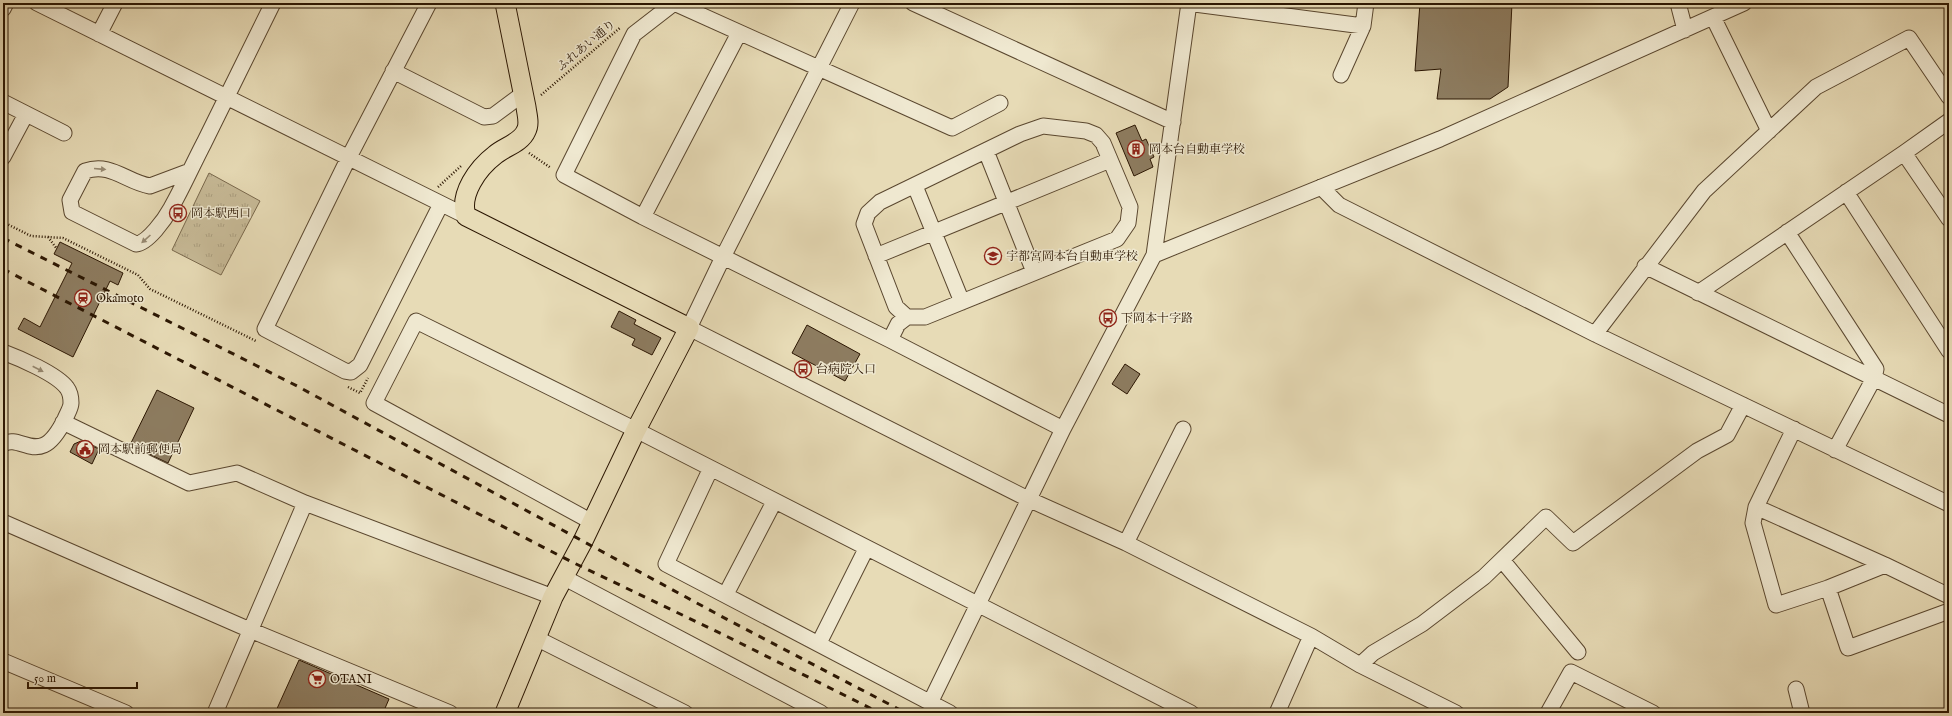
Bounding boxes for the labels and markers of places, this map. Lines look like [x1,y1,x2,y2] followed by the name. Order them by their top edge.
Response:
[1126,139,1146,159] building icon: 岡本台自動車学校
[1149,142,1245,157] place label: 岡本台自動車学校
[168,203,188,223] bus stop icon: 岡本駅西口
[191,206,251,221] place label: 岡本駅西口
[983,246,1003,266] school or university icon: 宇都宮岡本台自動車学校
[1006,249,1138,264] place label: 宇都宮岡本台自動車学校
[73,288,93,308] station icon: Okamoto
[96,291,144,306] place label: Okamoto
[1098,308,1118,328] bus stop icon: 下岡本十字路
[1121,311,1193,326] place label: 下岡本十字路
[793,359,813,379] bus stop icon: 台病院入口
[816,362,876,377] place label: 台病院入口
[75,439,95,459] public building icon: 岡本駅前郵便局
[98,442,182,457] place label: 岡本駅前郵便局
[307,669,327,689] supermarket icon: OTANI
[330,672,372,687] place label: OTANI

